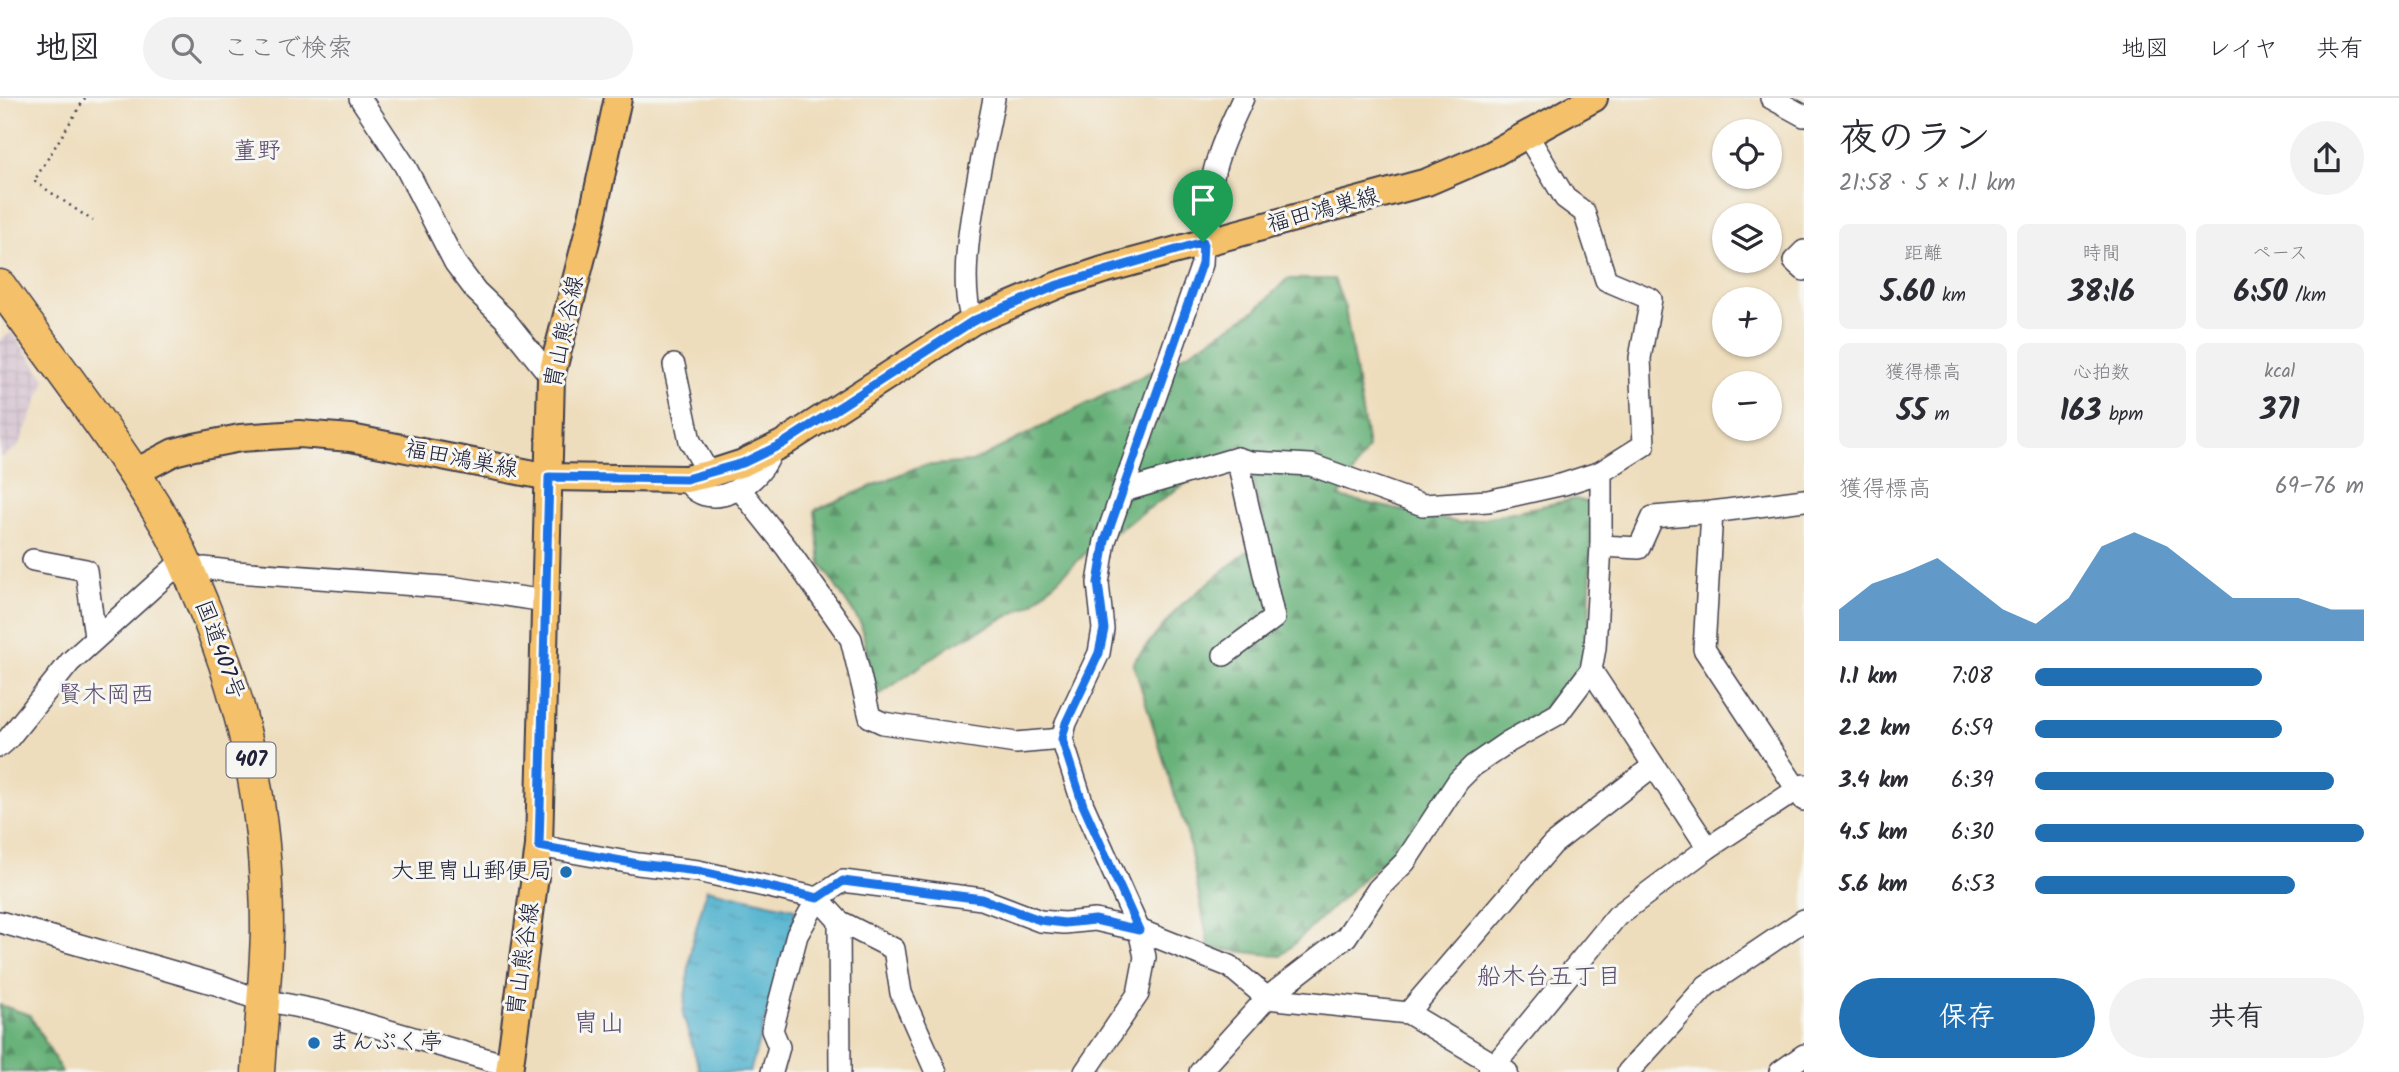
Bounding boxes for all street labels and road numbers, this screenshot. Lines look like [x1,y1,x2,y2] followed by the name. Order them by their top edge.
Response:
[1263,179,1383,243] street label: 福田鴻巣線
[535,272,595,392] street label: 胄山熊谷線
[401,431,521,489] street label: 福田鴻巣線
[184,595,254,705] street label: 国道407号
[226,742,276,778] road number: 407
[498,900,550,1018] street label: 胄山熊谷線

